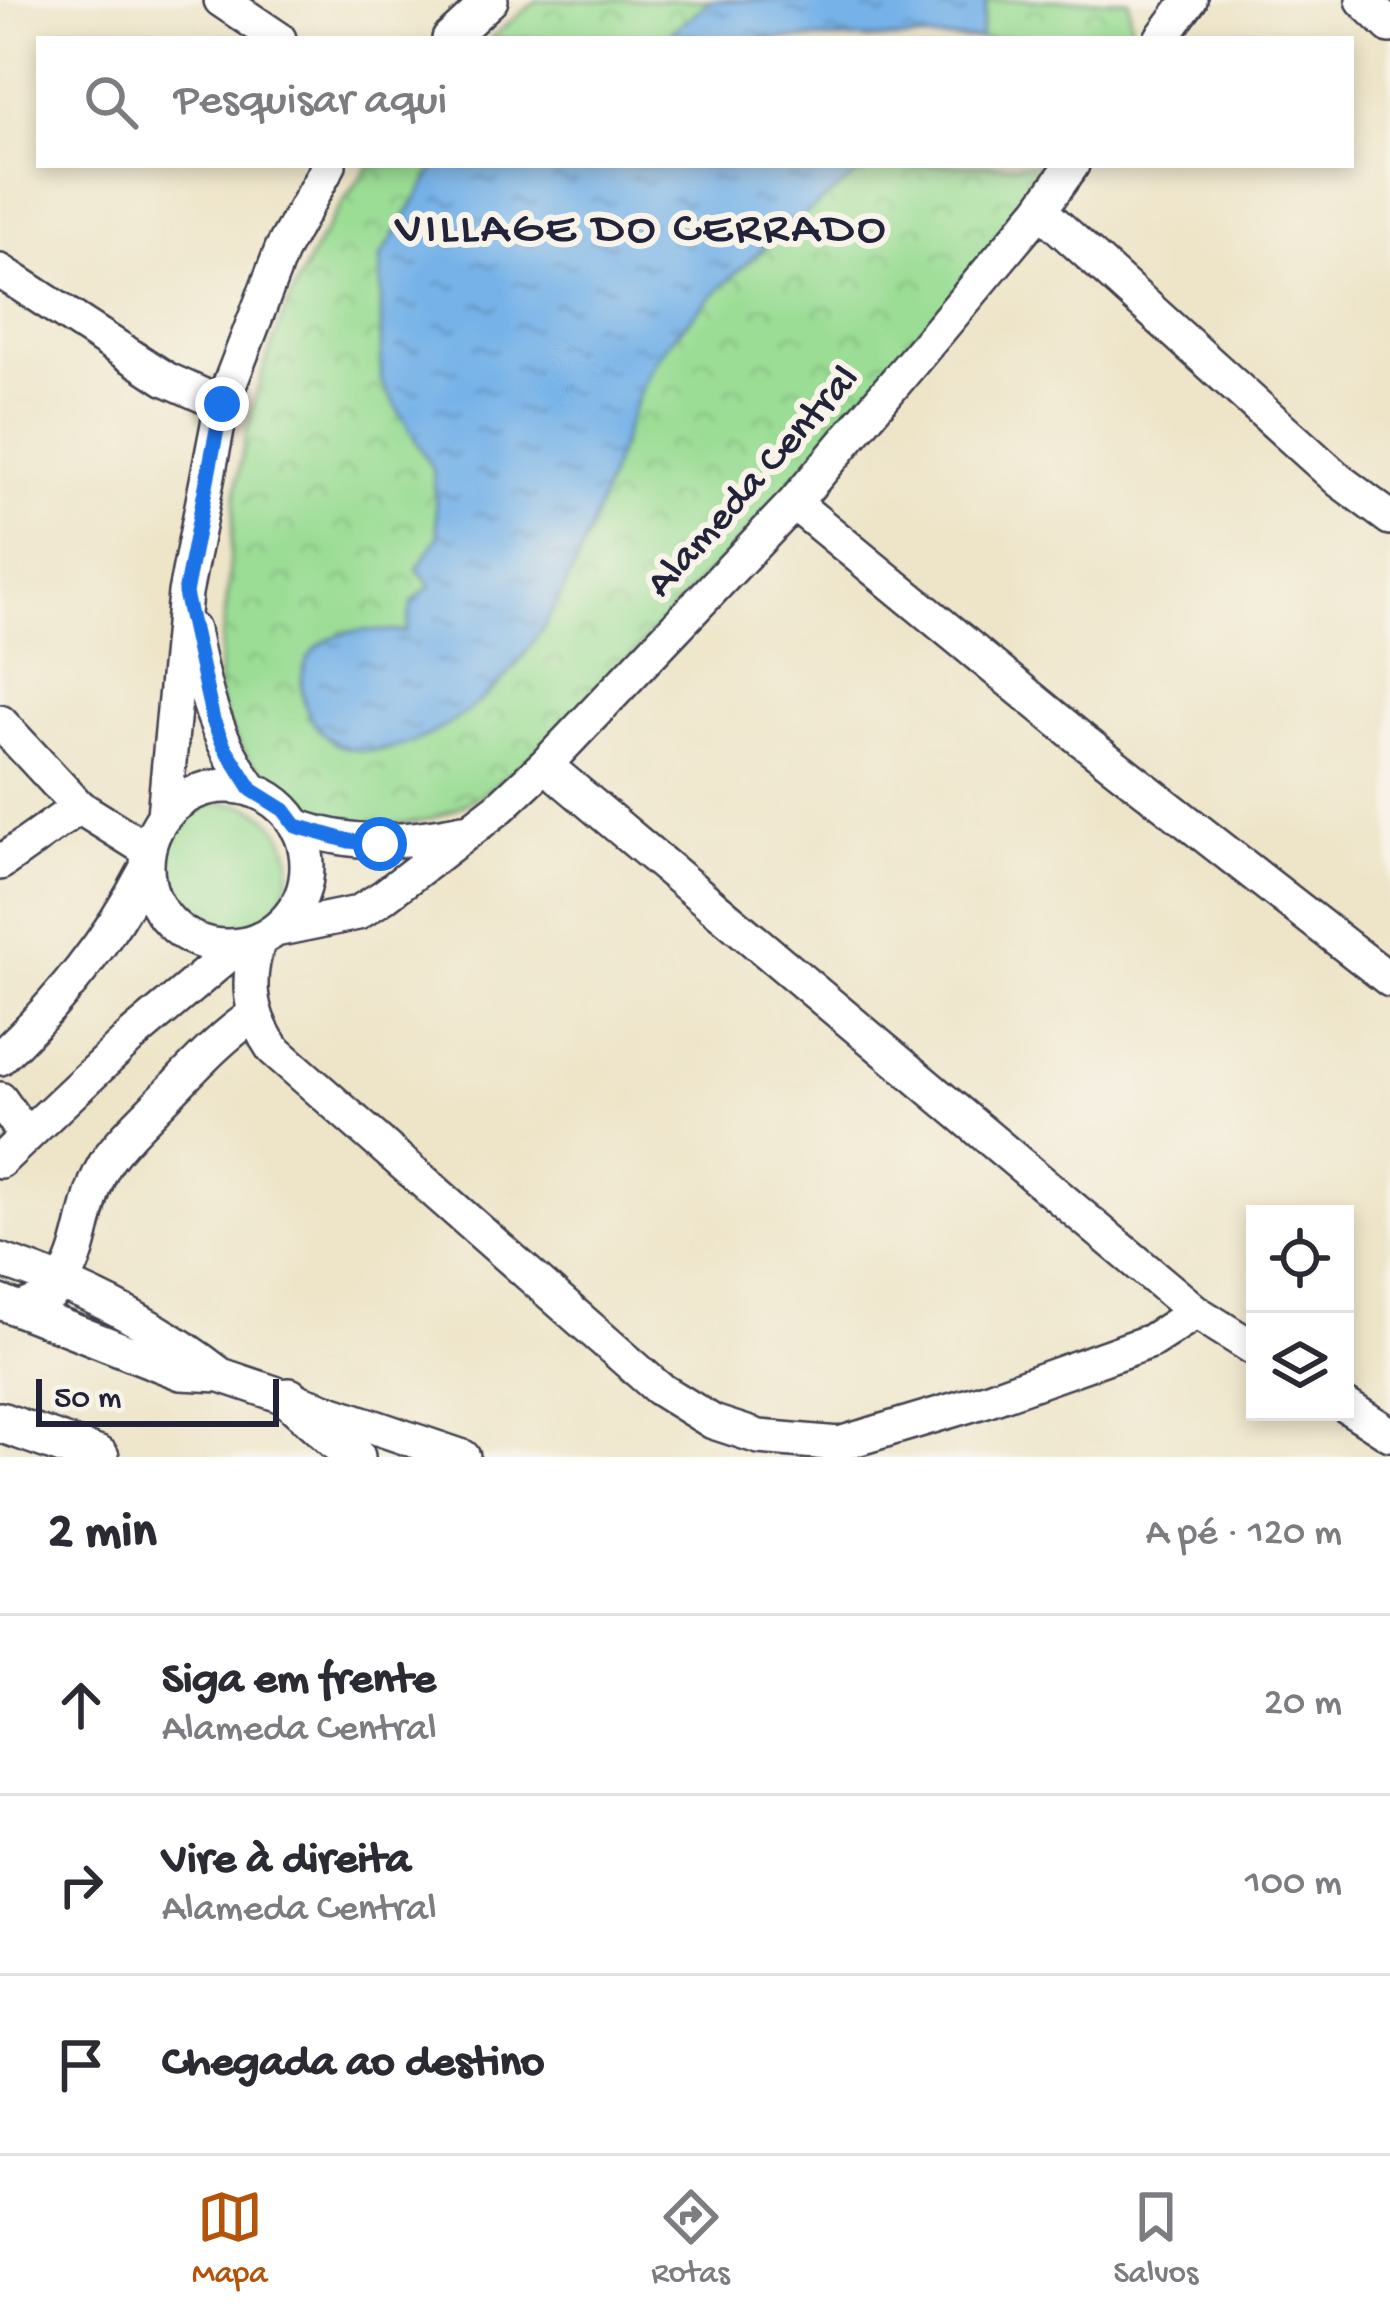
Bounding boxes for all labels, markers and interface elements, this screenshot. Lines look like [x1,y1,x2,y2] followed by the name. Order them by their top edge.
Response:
[36,36,1354,168] search box
[78,69,144,135] icon: search
[174,76,447,129] text: Pesquisar aqui
[394,203,889,260] district label: VILLAGE DO CERRADO
[637,357,872,609] street label: Alameda Central
[195,377,249,431] route end
[353,817,407,871] route start
[1246,1205,1354,1421] map controls
[1246,1205,1354,1313] button: locate
[1246,1313,1354,1421] button: layers
[36,1373,279,1426] scale bar
[54,1381,121,1419] text: 50 m
[48,1505,157,1565] text: 2 min
[1146,1512,1342,1558] text: A pé · 120 m
[162,1655,436,1708] text: Siga em frente
[48,1672,114,1738] icon: ahead
[1264,1682,1342,1728] text: 20 m
[162,1708,437,1754] text: Alameda Central
[162,1835,411,1888] text: Vire à direita
[48,1852,114,1918] icon: right
[1245,1862,1342,1908] text: 100 m
[162,1888,437,1934] text: Alameda Central
[48,2032,114,2098] icon: arrive
[162,2038,544,2091] text: Chegada ao destino
[192,2184,268,2294] tab: Mapa
[651,2184,730,2294] tab: Rotas
[1113,2184,1198,2294] tab: Salvos

